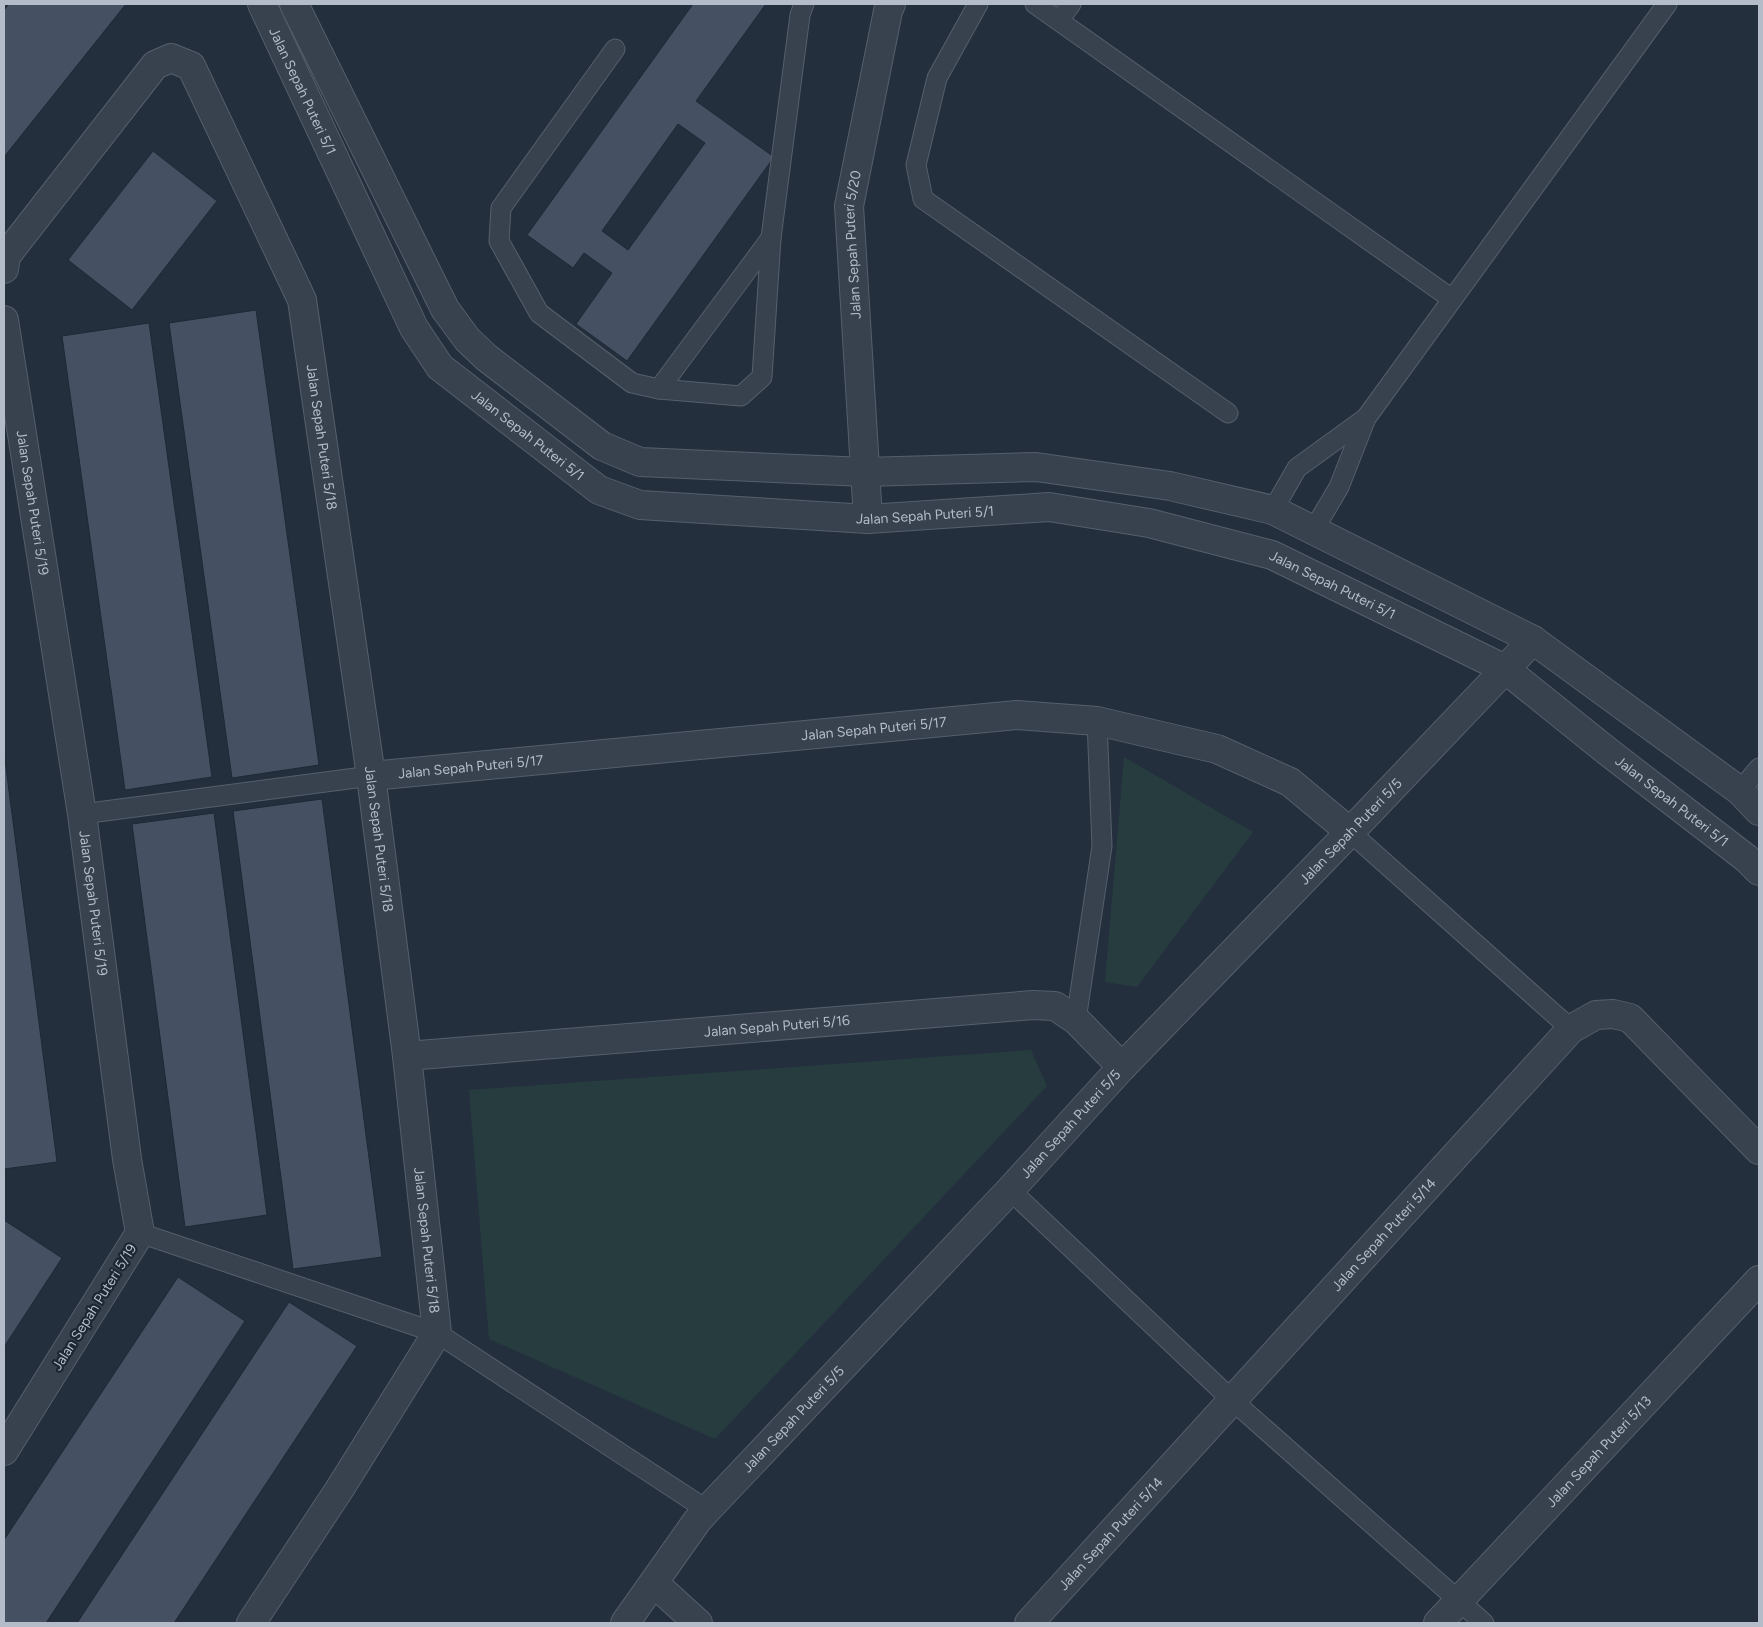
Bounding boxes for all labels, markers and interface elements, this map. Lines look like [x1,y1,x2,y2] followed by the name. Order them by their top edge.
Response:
[265,25,339,157] street label: Jalan Sepah Puteri 5/1
[841,169,865,320] street label: Jalan Sepah Puteri 5/20
[302,363,340,511] street label: Jalan Sepah Puteri 5/18
[468,386,588,485] street label: Jalan Sepah Puteri 5/1
[13,429,52,576] street label: Jalan Sepah Puteri 5/19
[855,503,995,528] street label: Jalan Sepah Puteri 5/1
[1266,547,1398,623] street label: Jalan Sepah Puteri 5/1
[800,714,948,744] street label: Jalan Sepah Puteri 5/17
[397,752,545,782] street label: Jalan Sepah Puteri 5/17
[1612,753,1732,850] street label: Jalan Sepah Puteri 5/1
[361,765,396,913] street label: Jalan Sepah Puteri 5/18
[1296,775,1406,888] street label: Jalan Sepah Puteri 5/5
[75,830,111,977] street label: Jalan Sepah Puteri 5/19
[703,1012,850,1041] street label: Jalan Sepah Puteri 5/16
[1017,1066,1124,1182] street label: Jalan Sepah Puteri 5/5
[410,1166,443,1314] street label: Jalan Sepah Puteri 5/18
[1328,1174,1440,1295] street label: Jalan Sepah Puteri 5/14
[48,1241,140,1374] street label: Jalan Sepah Puteri 5/19
[739,1362,848,1476] street label: Jalan Sepah Puteri 5/5
[1543,1393,1655,1511] street label: Jalan Sepah Puteri 5/13
[1055,1474,1167,1594] street label: Jalan Sepah Puteri 5/14

